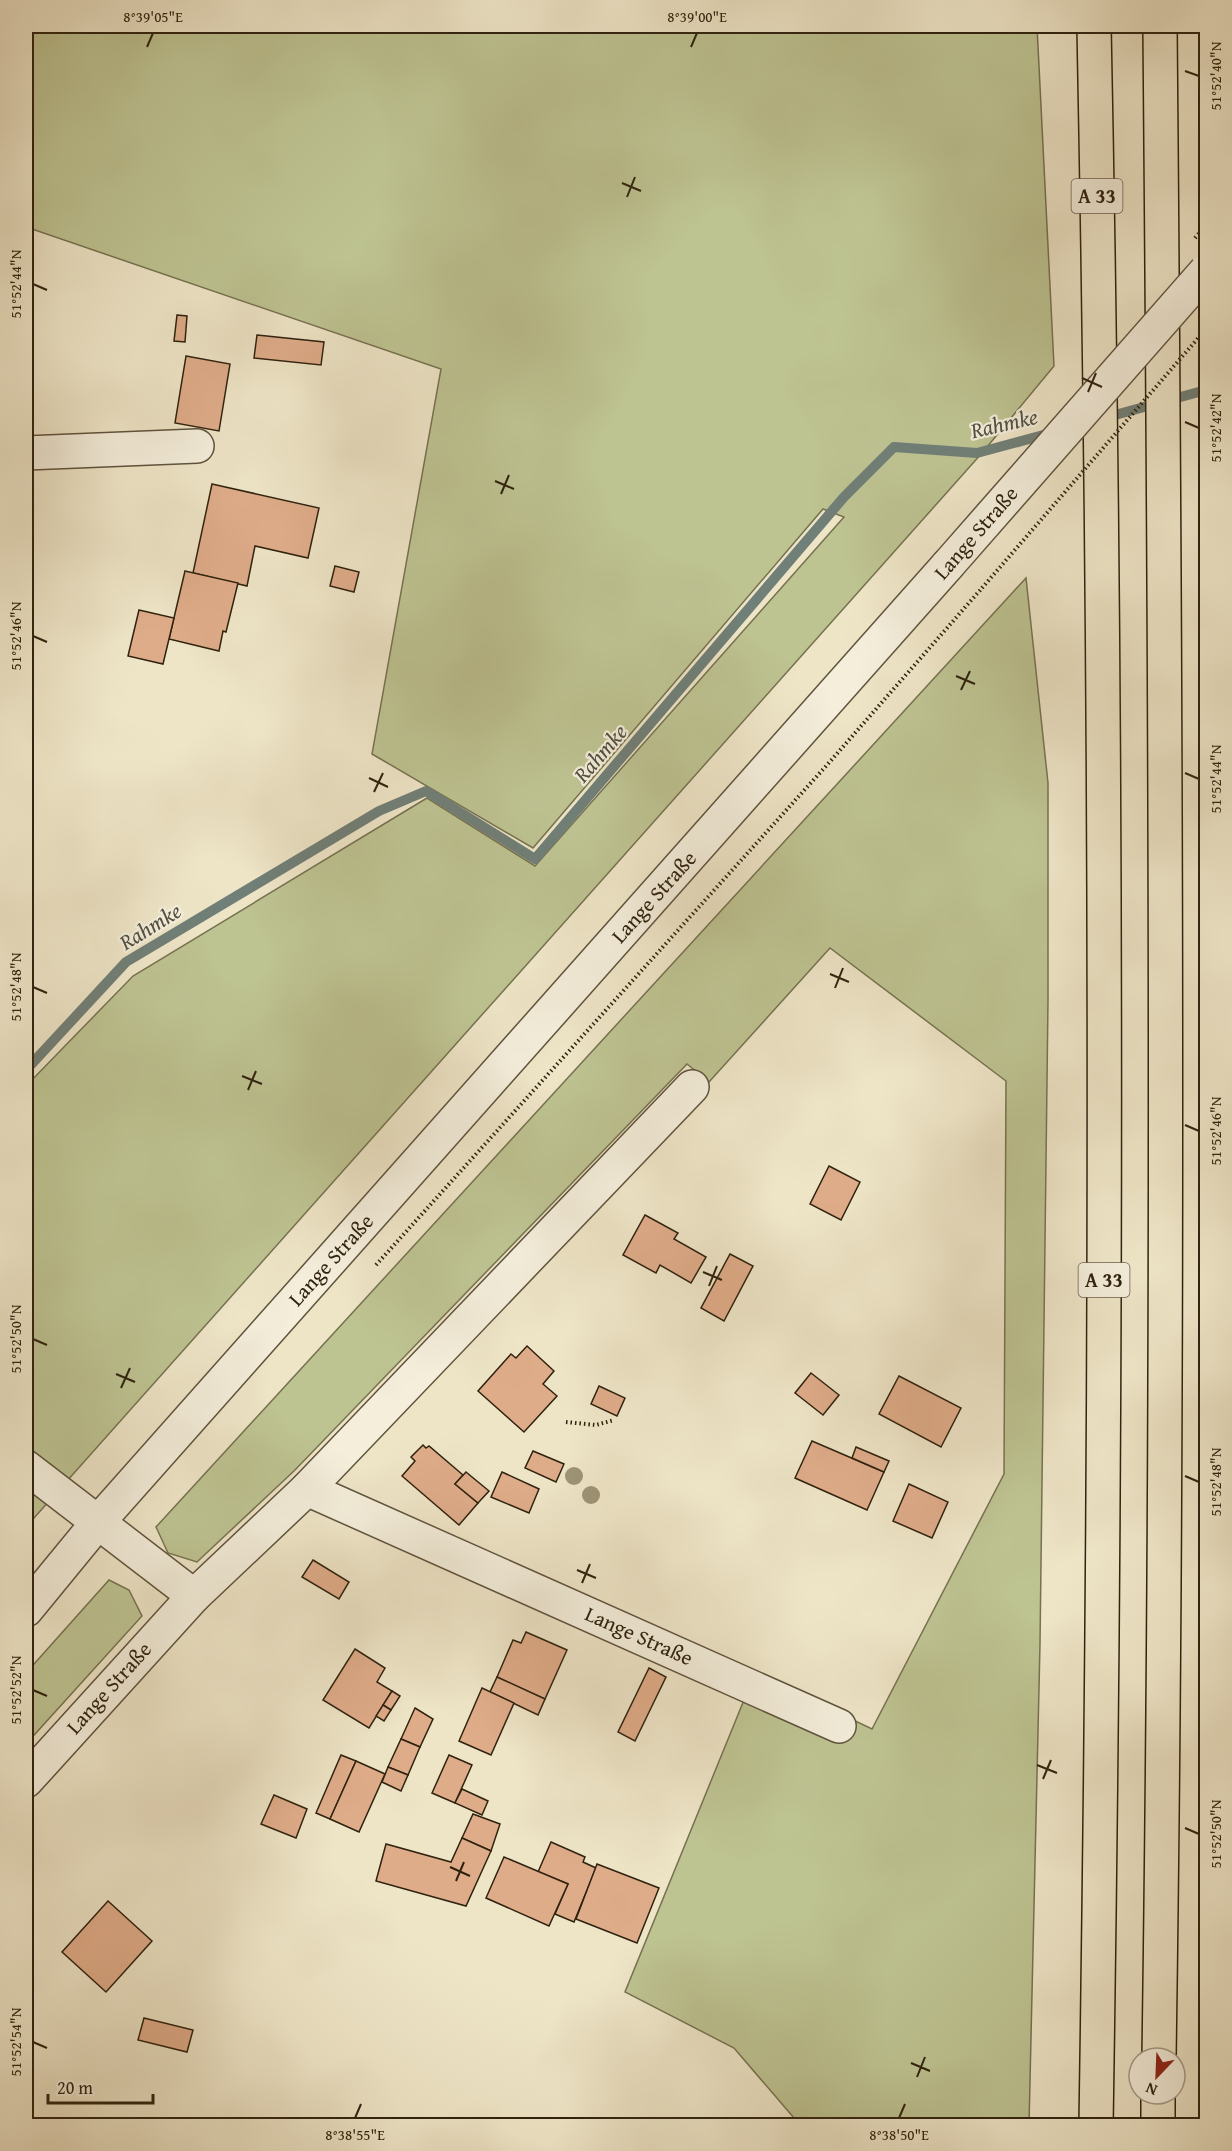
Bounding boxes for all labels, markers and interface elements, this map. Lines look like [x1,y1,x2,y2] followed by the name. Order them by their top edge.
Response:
[123,6,183,27] text: 8°39'05"E
[667,6,727,27] text: 8°39'00"E
[1205,41,1226,110] text: 51°52'40"N
[1072,179,1122,213] road number: A 33
[5,249,26,318] text: 51°52'44"N
[1205,393,1226,462] text: 51°52'42"N
[966,400,1041,446] water label: Rahmke
[926,479,1025,586] street label: Lange Straße
[5,601,26,670] text: 51°52'46"N
[565,717,634,790] water label: Rahmke
[1205,744,1226,813] text: 51°52'44"N
[604,843,704,950] street label: Lange Straße
[112,894,187,958] water label: Rahmke
[5,952,26,1021] text: 51°52'48"N
[1205,1096,1226,1165] text: 51°52'46"N
[281,1206,381,1313] street label: Lange Straße
[1078,1263,1130,1297] road number: A 33
[5,1304,26,1373] text: 51°52'50"N
[1205,1447,1226,1516] text: 51°52'48"N
[580,1598,698,1673] street label: Lange Straße
[59,1634,159,1741] street label: Lange Straße
[5,1655,26,1724] text: 51°52'52"N
[1205,1799,1226,1868] text: 51°52'50"N
[5,2007,26,2076] text: 51°52'54"N
[1127,2046,1187,2106] north arrow
[48,2067,153,2105] scale bar
[57,2074,93,2101] text: 20 m
[1141,2077,1161,2103] text: N
[325,2124,385,2145] text: 8°38'55"E
[869,2124,929,2145] text: 8°38'50"E

